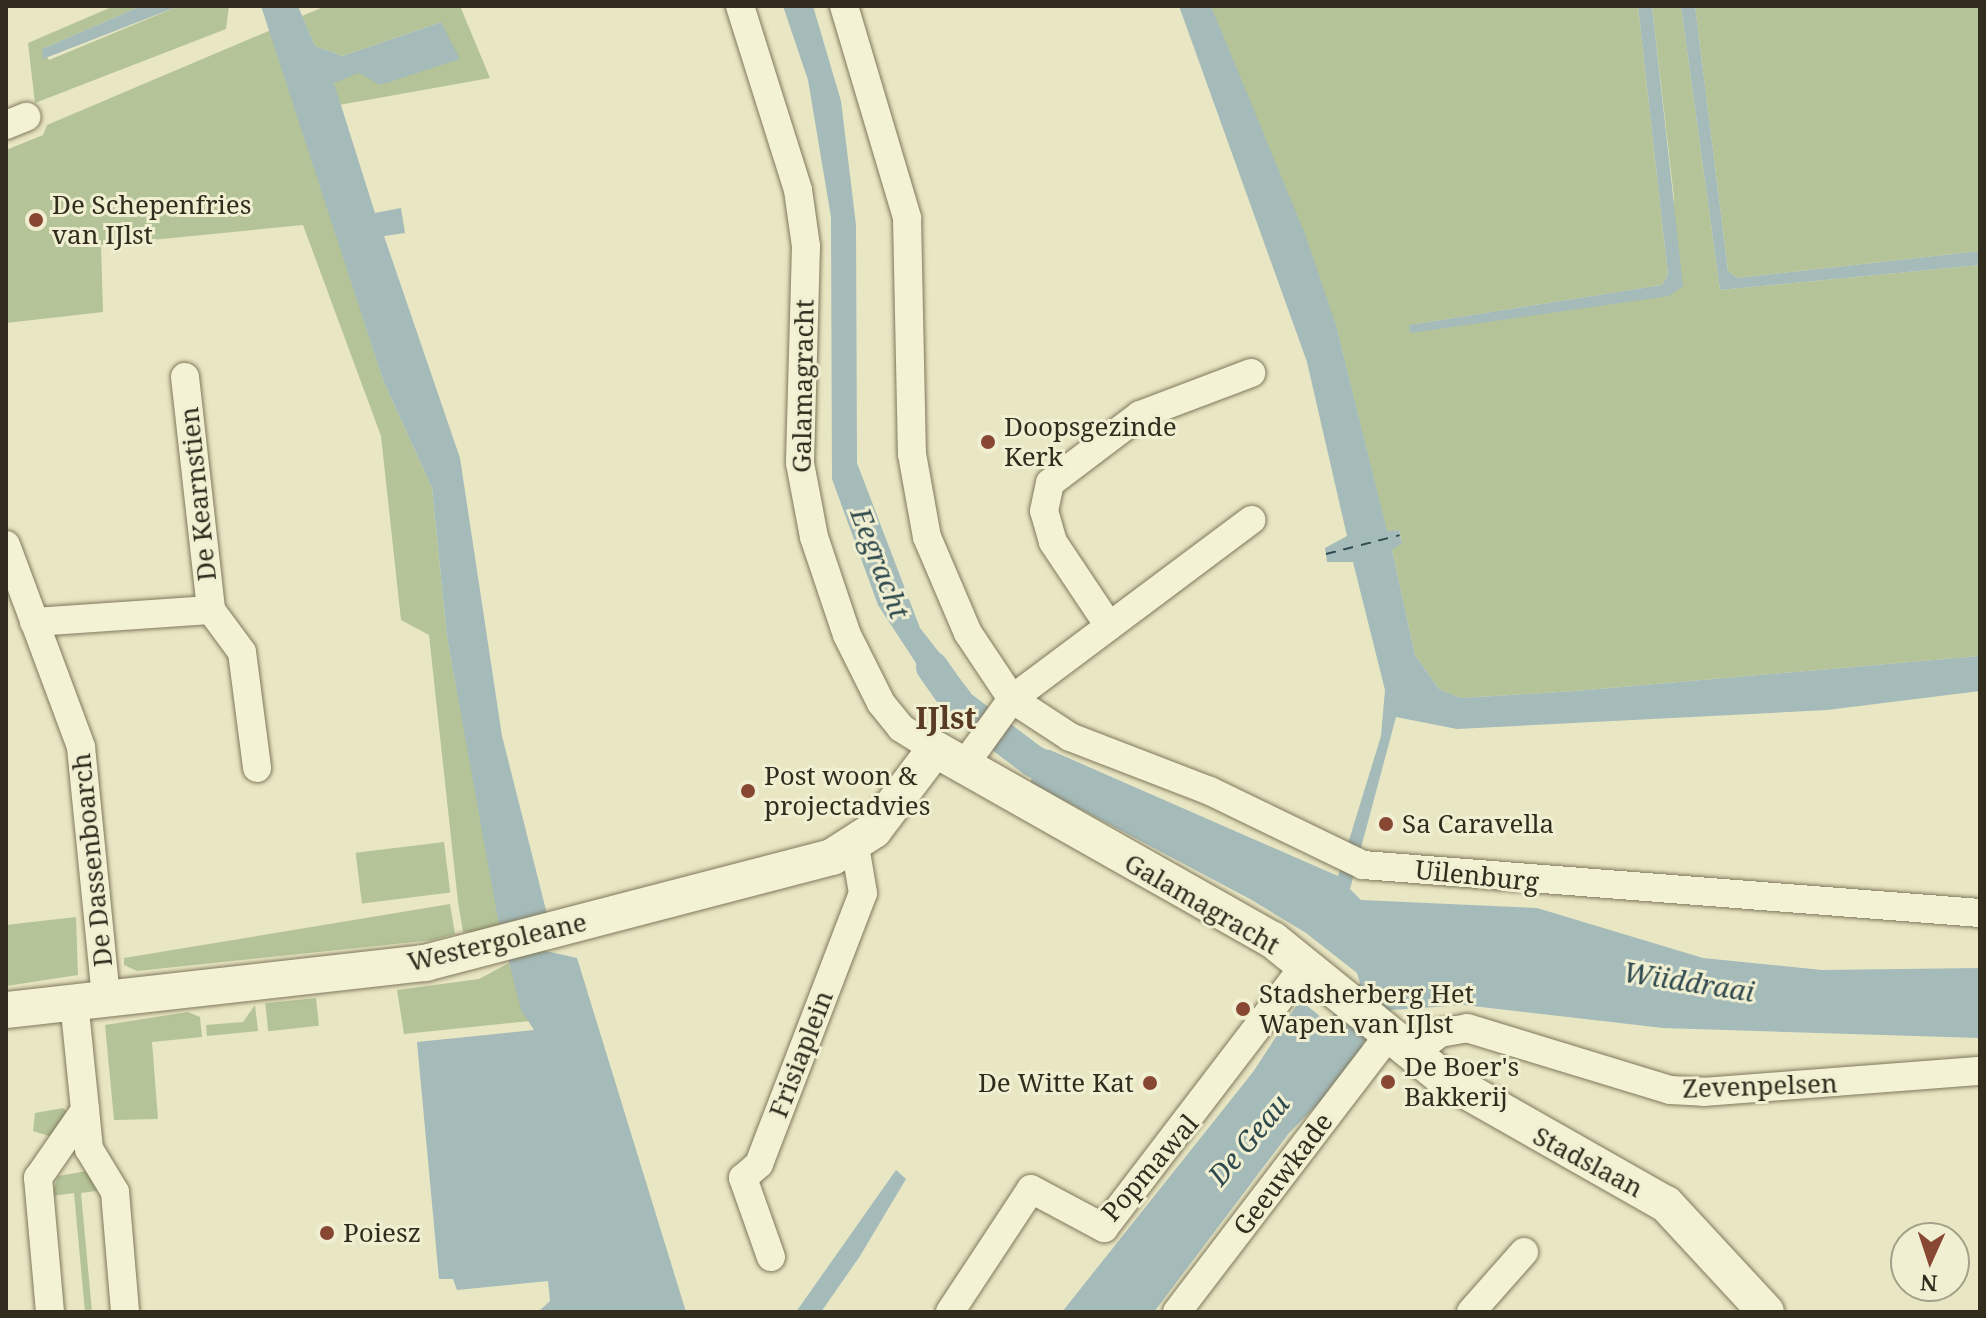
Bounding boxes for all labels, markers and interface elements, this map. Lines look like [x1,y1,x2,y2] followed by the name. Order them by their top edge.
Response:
[52,189,251,250] place label: De Schepenfries van IJlst
[27,211,45,229] marker: De Schepenfries van IJlst
[786,299,820,473] street label: Galamagracht
[173,406,223,582] street label: De Kearnstien
[1004,411,1177,472] place label: Doopsgezinde Kerk
[979,433,997,451] marker: Doopsgezinde Kerk
[844,503,918,623] water label: Eegracht
[915,700,977,736] district label: IJlst
[65,752,119,968] street label: De Dassenboarch
[764,760,930,822] place label: Post woon & projectadvies
[739,782,757,800] marker: Post woon & projectadvies
[1402,808,1554,840] place label: Sa Caravella
[1377,815,1395,833] marker: Sa Caravella
[1119,847,1285,961] street label: Galamagracht
[1414,854,1540,898] street label: Uilenburg
[404,906,590,978] street label: Westergoleane
[1621,954,1757,1008] water label: Wiiddraai
[1259,978,1474,1040] place label: Stadsherberg Het Wapen van IJlst
[762,986,840,1122] street label: Frisiaplein
[1234,1000,1252,1018] marker: Stadsherberg Het Wapen van IJlst
[1404,1051,1519,1112] place label: De Boer's Bakkerij
[978,1067,1134,1099] place label: De Witte Kat
[1682,1068,1838,1104] street label: Zevenpelsen
[1379,1073,1397,1091] marker: De Boer's Bakkerij
[1141,1074,1159,1092] marker: De Witte Kat
[1200,1087,1296,1191] water label: De Geau
[1227,1107,1339,1241] street label: Geeuwkade
[1095,1108,1205,1228] street label: Popmawal
[1528,1120,1648,1204] street label: Stadslaan
[343,1217,421,1249] place label: Poiesz
[1890,1222,1970,1302] north arrow
[318,1224,336,1242] marker: Poiesz
[1919,1269,1938,1299] text: N

